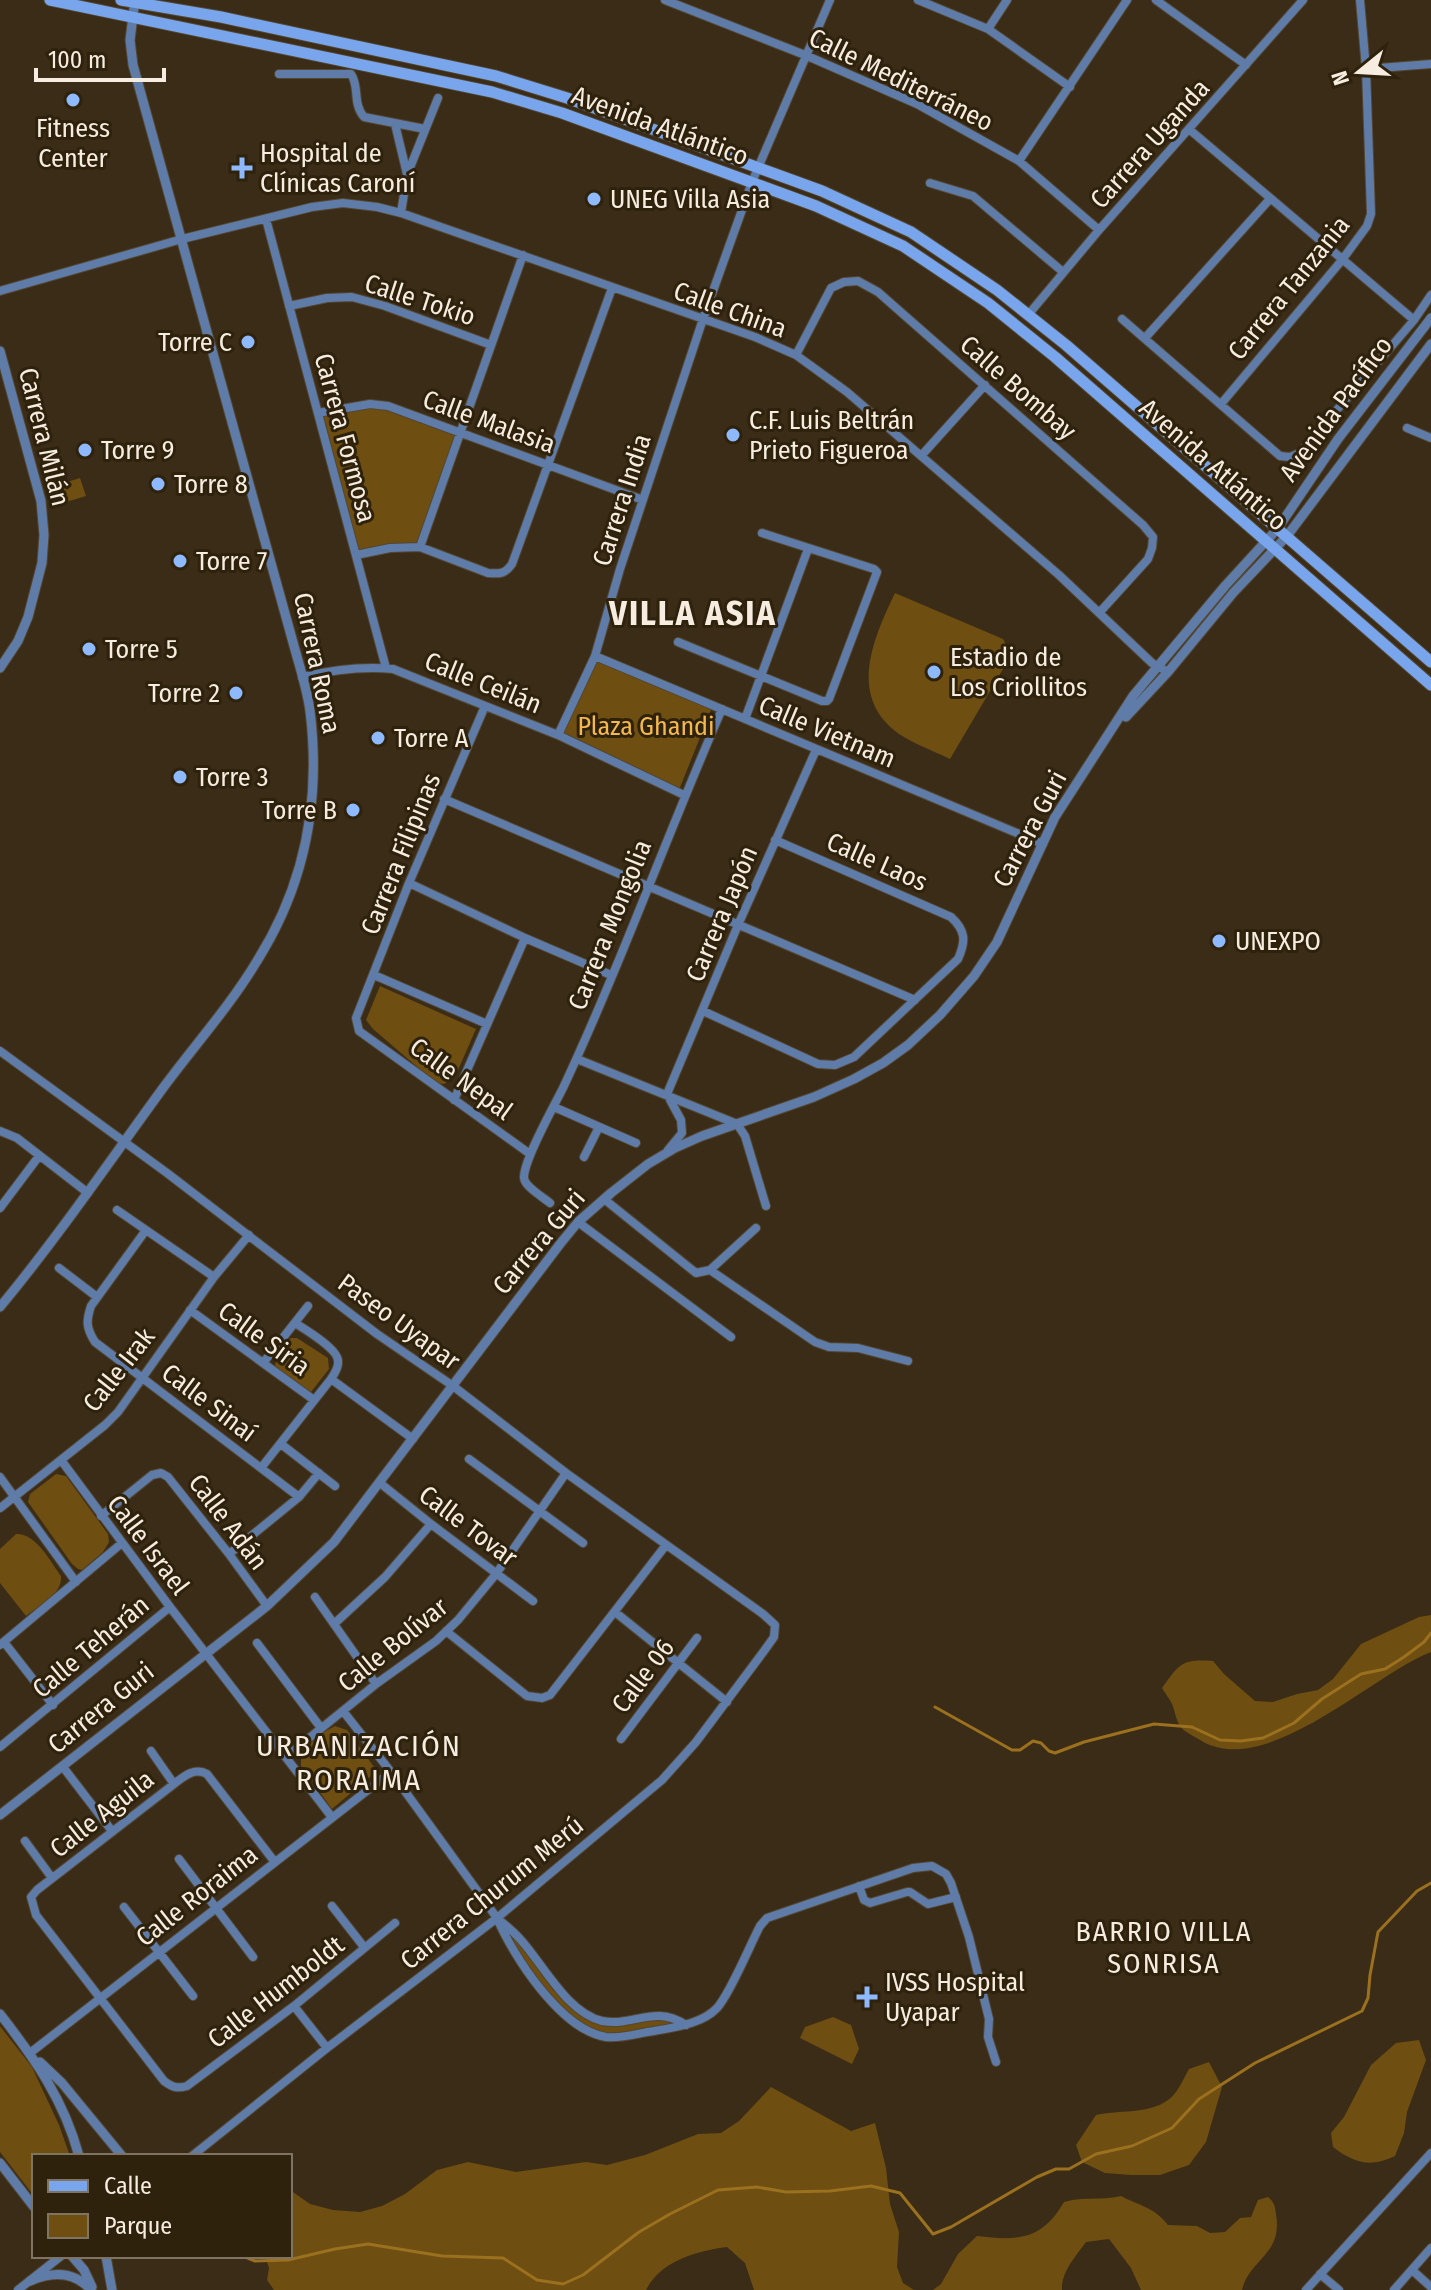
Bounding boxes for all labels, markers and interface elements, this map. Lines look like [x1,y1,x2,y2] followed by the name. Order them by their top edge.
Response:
[804,22,998,138] street label: Calle Mediterráneo
[36,32,164,82] scale bar
[1319,32,1399,112] north arrow
[48,46,106,74] text: 100 m
[1326,68,1355,88] text: N
[1084,73,1216,215] street label: Carrera Uganda
[568,80,752,172] street label: Avenida Atlántico
[64,91,82,109] marker: Fitness Center
[36,113,110,174] place label: Fitness Center
[260,138,415,199] place label: Hospital de Clínicas Caroní
[231,157,253,179] marker: Hospital de Clínicas Caroní
[610,184,770,215] place label: UNEG Villa Asia
[585,190,603,208] marker: UNEG Villa Asia
[1222,210,1356,366] street label: Carrera Tanzania
[361,268,479,332] street label: Calle Tokio
[669,275,791,345] street label: Calle China
[158,327,232,358] place label: Torre C
[954,329,1083,447] street label: Calle Bombay
[1273,330,1399,488] street label: Avenida Pacífico
[239,333,257,351] marker: Torre C
[308,350,382,526] street label: Carrera Formosa
[12,365,76,509] street label: Carrera Milán
[419,384,559,460] street label: Calle Malasia
[1133,392,1293,538] street label: Avenida Atlántico
[749,405,914,466] place label: C.F. Luis Beltrán Prieto Figueroa
[724,426,742,444] marker: C.F. Luis Beltrán Prieto Figueroa
[586,430,658,570] street label: Carrera India
[101,435,174,466] place label: Torre 9
[76,441,94,459] marker: Torre 9
[174,469,248,500] place label: Torre 8
[149,475,167,493] marker: Torre 8
[196,546,267,577] place label: Torre 7
[171,552,189,570] marker: Torre 7
[287,590,347,736] street label: Carrera Roma
[608,593,777,634] district label: VILLA ASIA
[105,634,178,665] place label: Torre 5
[80,640,98,658] marker: Torre 5
[950,642,1087,703] place label: Estadio de Los Criollitos
[420,646,546,720] street label: Calle Ceilán
[925,663,943,681] marker: Estadio de Los Criollitos
[148,678,220,709] place label: Torre 2
[227,684,245,702] marker: Torre 2
[754,689,900,775] street label: Calle Vietnam
[577,711,715,742] park label: Plaza Ghandi
[394,723,469,754] place label: Torre A
[369,729,387,747] marker: Torre A
[196,762,268,793] place label: Torre 3
[986,766,1074,892] street label: Carrera Guri
[171,768,189,786] marker: Torre 3
[355,769,447,939] street label: Carrera Filipinas
[262,795,337,826] place label: Torre B
[344,801,362,819] marker: Torre B
[822,826,932,898] street label: Calle Laos
[562,835,658,1015] street label: Carrera Mongolia
[680,842,764,986] street label: Carrera Japón
[1235,926,1321,957] place label: UNEXPO
[1210,932,1228,950] marker: UNEXPO
[404,1031,519,1127] street label: Calle Nepal
[486,1183,592,1301] street label: Carrera Guri
[332,1267,466,1377] street label: Paseo Uyapar
[212,1295,316,1383] street label: Calle Siria
[77,1321,162,1418] street label: Calle Irak
[156,1357,262,1449] street label: Calle Sinaí
[182,1468,274,1576] street label: Calle Adán
[413,1479,523,1573] street label: Calle Tovar
[101,1489,196,1601] street label: Calle Israel
[26,1589,156,1705] street label: Calle Teherán
[332,1591,454,1699] street label: Calle Bolívar
[605,1633,681,1719] street label: Calle 06
[42,1656,160,1760] street label: Carrera Guri
[256,1728,462,1798] district label: URBANIZACIÓN RORAIMA
[44,1764,160,1864] street label: Calle Aguila
[394,1810,590,1976] street label: Carrera Churum Merú
[130,1839,264,1953] street label: Calle Roraima
[1075,1915,1253,1980] district label: BARRIO VILLA SONRISA
[202,1929,351,2055] street label: Calle Humboldt
[885,1967,1025,2028] place label: IVSS Hospital Uyapar
[856,1986,878,2008] marker: IVSS Hospital Uyapar
[32,2154,292,2258] legend
[104,2172,152,2200] text: Calle
[104,2212,172,2240] text: Parque

